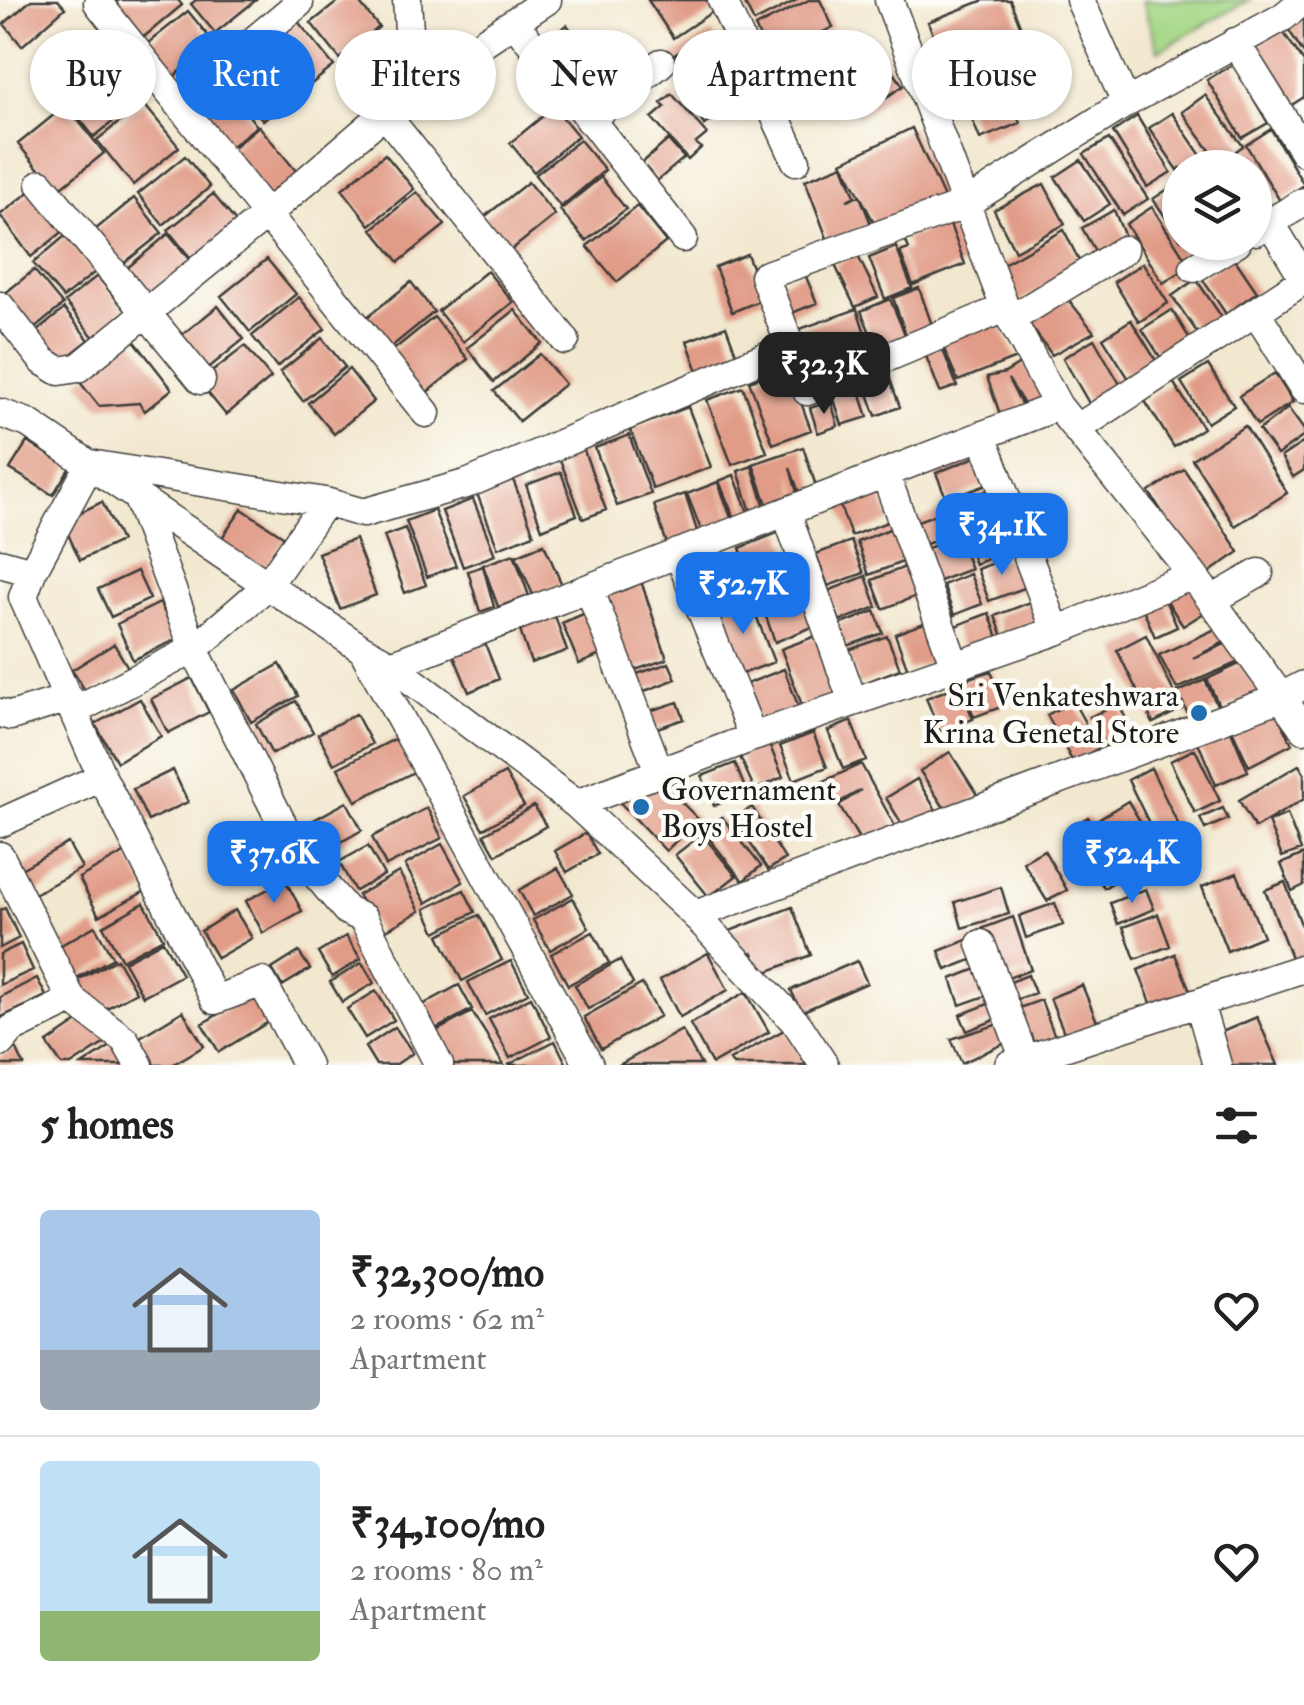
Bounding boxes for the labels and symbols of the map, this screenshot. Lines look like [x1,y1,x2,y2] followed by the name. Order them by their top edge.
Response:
[743,332,905,417] pin: ₹32.3K
[921,493,1083,578] pin: ₹34.1K
[662,552,824,637] pin: ₹52.7K
[923,676,1180,753] place label: Sri Venkateshwara Krina Genetal Store
[1188,702,1210,724] marker: Sri Venkateshwara Krina Genetal Store
[661,770,836,847] place label: Governament Boys Hostel
[630,796,652,818] marker: Governament Boys Hostel
[193,821,355,906] pin: ₹37.6K
[1051,821,1213,906] pin: ₹52.4K

